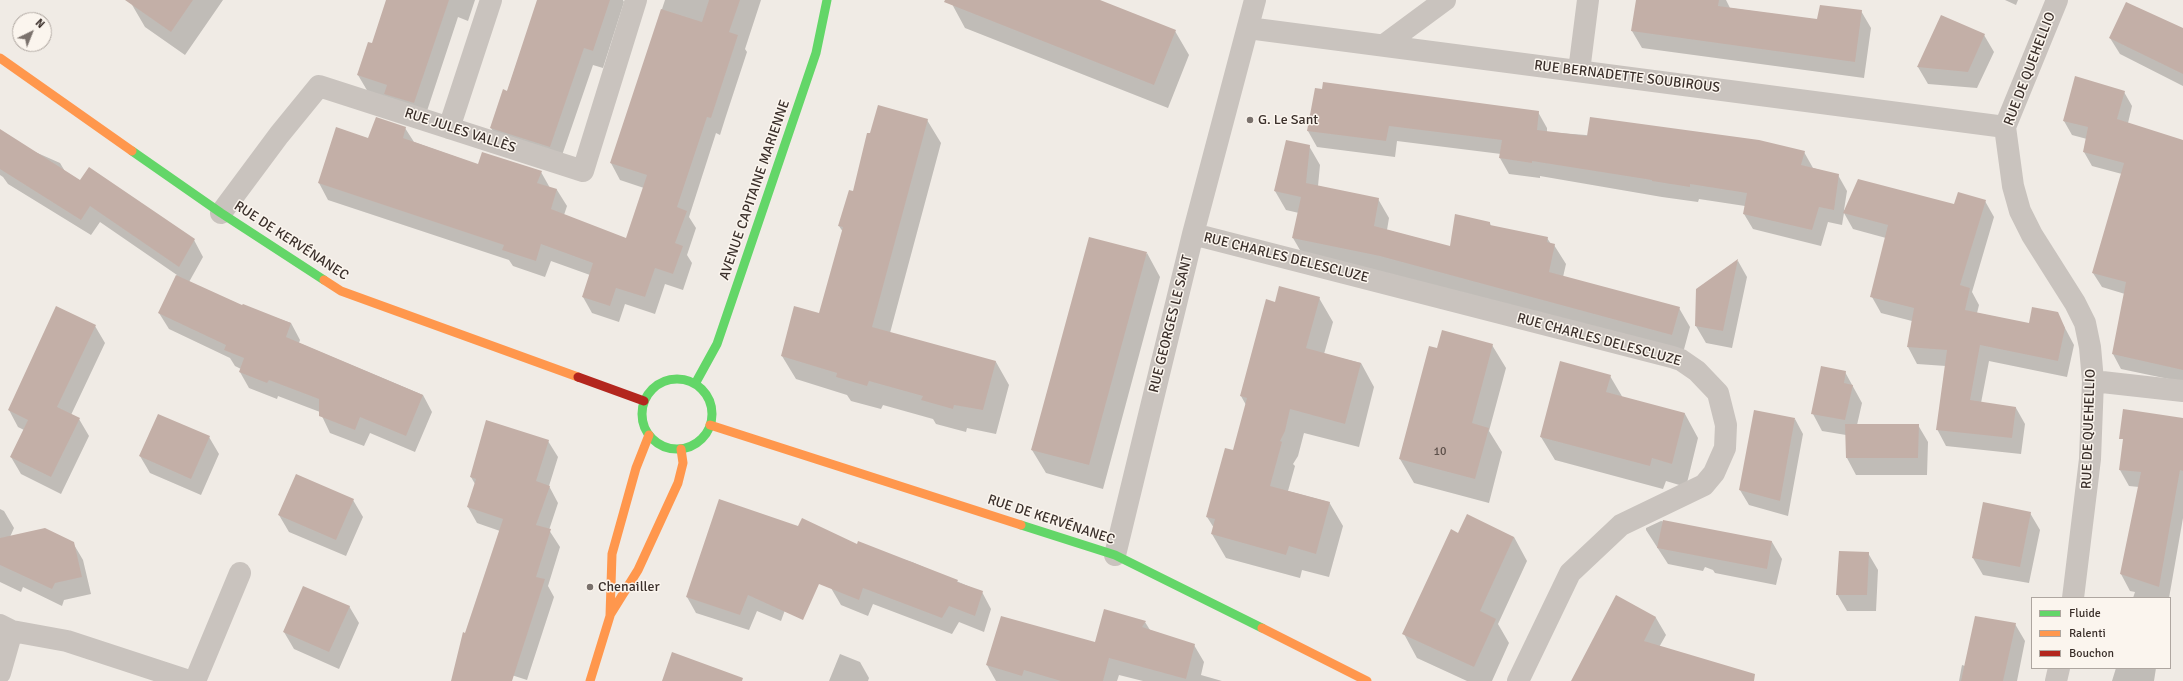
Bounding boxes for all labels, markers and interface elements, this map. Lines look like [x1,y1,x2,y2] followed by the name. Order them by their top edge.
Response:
[2001,10,2059,128] street label: RUE DE QUEHELLIO
[12,12,52,52] north arrow
[33,16,47,31] text: N
[1533,57,1721,97] street label: RUE BERNADETTE SOUBIROUS
[716,98,794,282] street label: AVENUE CAPITAINE MARIENNE
[402,105,518,157] street label: RUE JULES VALLÈS
[1258,112,1318,128] place label: G. Le Sant
[1245,115,1255,125] marker: G. Le Sant
[231,198,351,284] street label: RUE DE KERVÉNANEC
[1202,229,1370,287] street label: RUE CHARLES DELESCLUZE
[1146,253,1196,395] street label: RUE GEORGES LE SANT
[1515,310,1683,370] street label: RUE CHARLES DELESCLUZE
[2079,369,2099,489] street label: RUE DE QUEHELLIO
[1434,445,1446,459] house number: 10
[985,491,1117,549] street label: RUE DE KERVÉNANEC
[598,579,660,595] place label: Chenailler
[585,582,595,592] marker: Chenailler
[2031,597,2171,669] legend
[2069,606,2101,621] text: Fluide
[2069,626,2106,641] text: Ralenti
[2069,646,2114,661] text: Bouchon

